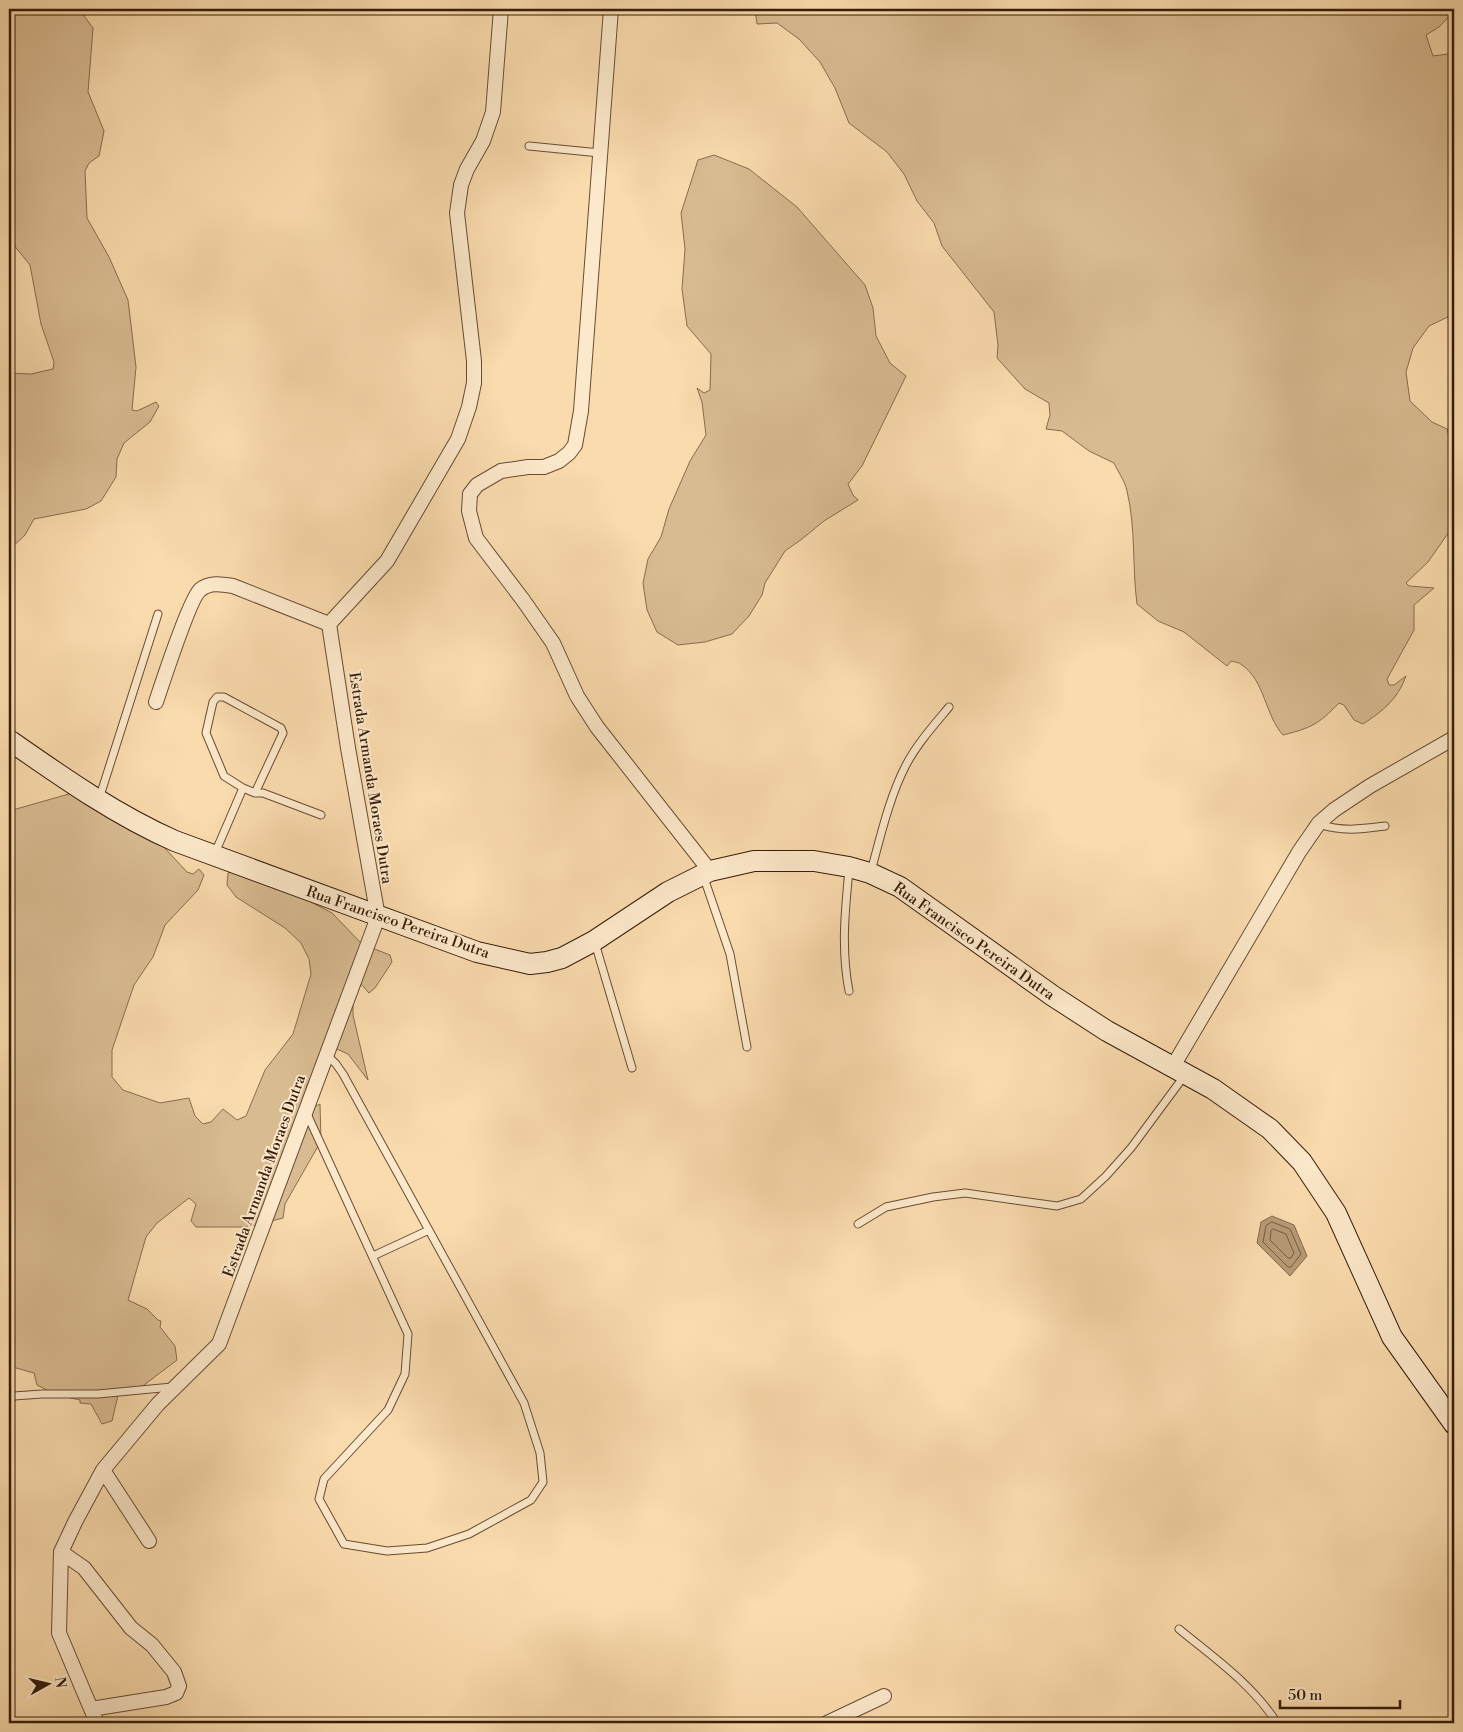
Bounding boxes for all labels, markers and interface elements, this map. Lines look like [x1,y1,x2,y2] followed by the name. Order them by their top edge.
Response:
[344,671,397,886] street label: Estrada Armanda Moraes Dutra
[889,878,1058,1005] street label: Rua Francisco Pereira Dutra
[304,882,492,963] street label: Rua Francisco Pereira Dutra
[219,1072,310,1280] street label: Estrada Armanda Moraes Dutra
[22,1660,72,1710] north arrow
[50,1676,70,1689] text: N
[1280,1677,1400,1709] scale bar
[1288,1686,1322,1705] text: 50 m

